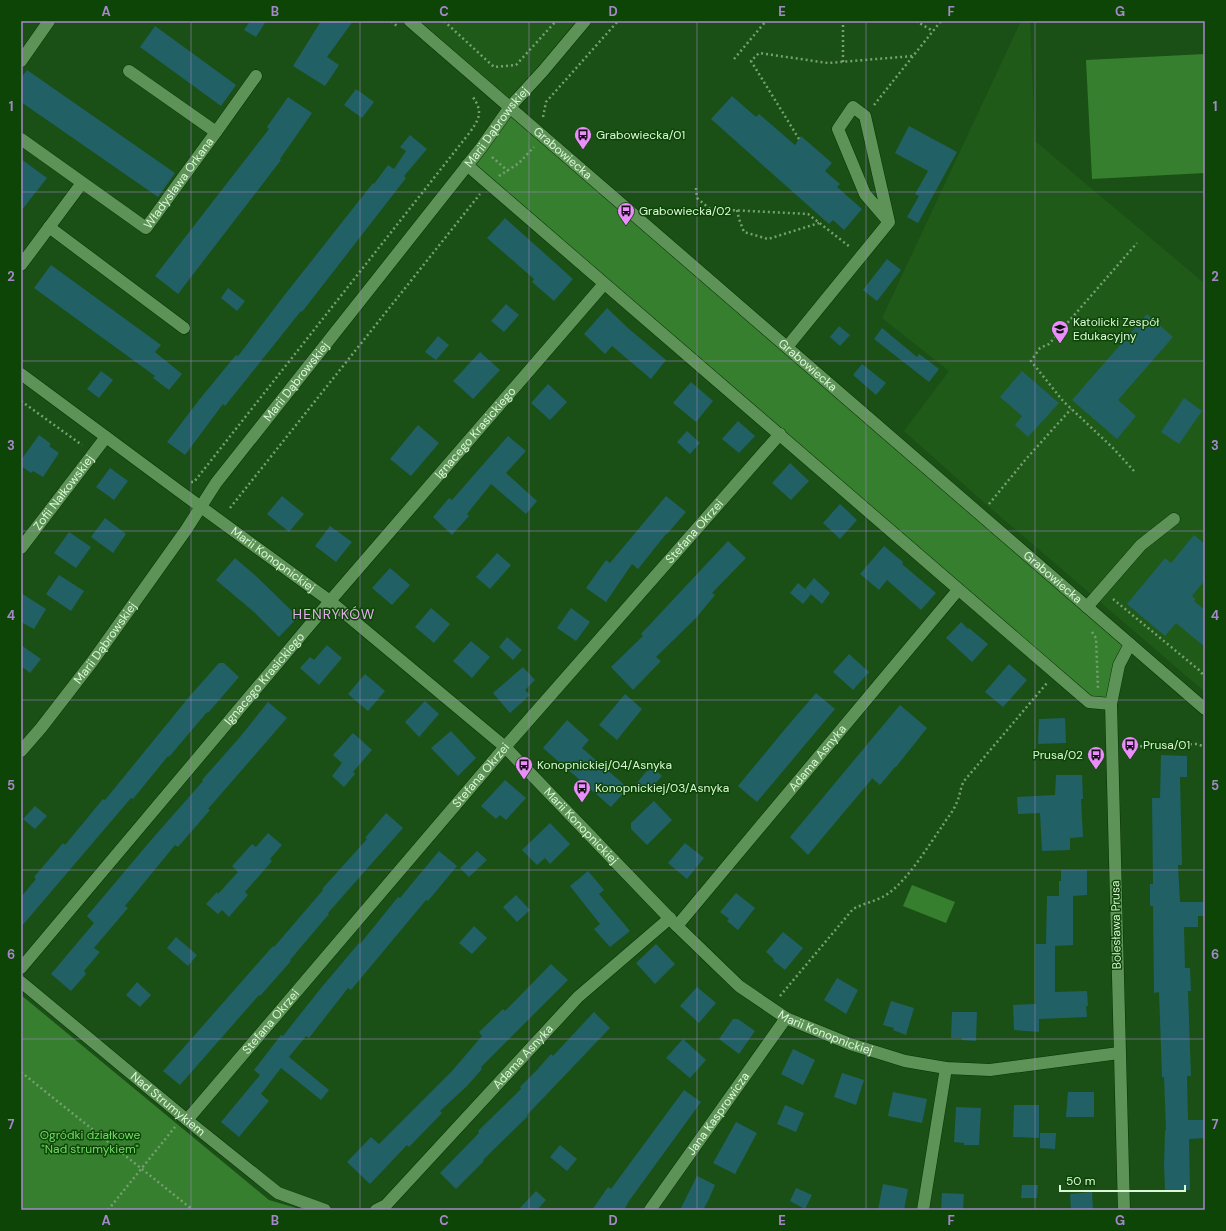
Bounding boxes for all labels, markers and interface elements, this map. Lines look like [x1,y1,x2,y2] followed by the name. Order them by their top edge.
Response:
[101,3,111,20] text: A
[271,3,279,20] text: B
[439,3,449,20] text: C
[608,3,618,20] text: D
[778,3,786,20] text: E
[947,3,955,20] text: F
[1115,3,1125,20] text: G
[461,83,533,171] street label: Marii Dąbrowskiej
[9,98,13,115] text: 1
[1213,98,1217,115] text: 1
[530,123,596,183] street label: Grabowiecka
[573,125,593,150] bus stop icon: Grabowiecka/01
[596,127,685,143] place label: Grabowiecka/01
[140,134,217,232] street label: Władysława Orkana
[616,201,636,226] bus stop icon: Grabowiecka/02
[639,203,731,219] place label: Grabowiecka/02
[7,268,15,285] text: 2
[1211,268,1219,285] text: 2
[1073,314,1159,344] place label: Katolicki Zespół Edukacyjny
[1050,319,1070,344] school or university icon: Katolicki Zespół Edukacyjny
[775,335,840,395] street label: Grabowiecka
[260,338,333,425] street label: Marii Dąbrowskiej
[431,384,519,482] street label: Ignacego Krasickiego
[7,437,15,454] text: 3
[1211,437,1219,454] text: 3
[30,451,98,533] street label: Zofii Nałkowskiej
[662,496,727,567] street label: Stefana Okrzei
[228,523,319,596] street label: Marii Konopnickiej
[1020,547,1085,607] street label: Grabowiecka
[70,599,140,687] street label: Marii Dąbrowskiej
[293,605,375,623] district label: HENRYKÓW
[7,607,15,624] text: 4
[1211,607,1219,624] text: 4
[221,629,308,729] street label: Ignacego Krasickiego
[785,721,850,795] street label: Adama Asnyka
[1120,735,1140,760] bus stop icon: Prusa/01
[1143,737,1190,753] place label: Prusa/01
[449,739,513,811] street label: Stefana Okrzei
[1086,745,1106,770] bus stop icon: Prusa/02
[1033,747,1083,763] place label: Prusa/02
[514,755,534,780] bus stop icon: Konopnickiej/04/Asnyka
[537,757,672,773] place label: Konopnickiej/04/Asnyka
[7,777,15,794] text: 5
[1211,777,1219,794] text: 5
[572,778,592,803] bus stop icon: Konopnickiej/03/Asnyka
[595,780,729,796] place label: Konopnickiej/03/Asnyka
[540,784,622,868] street label: Marii Konopnickiej
[1107,880,1125,970] street label: Bolesława Prusa
[7,946,15,963] text: 6
[1211,946,1219,963] text: 6
[239,986,303,1058] street label: Stefana Okrzei
[775,1007,875,1059] street label: Marii Konopnickiej
[489,1021,557,1092] street label: Adama Asnyka
[127,1068,209,1140] street label: Nad Strumykiem
[683,1069,753,1158] street label: Jana Kasprowicza
[8,1116,15,1133] text: 7
[1212,1116,1219,1133] text: 7
[40,1127,141,1157] park label: Ogródki działkowe "Nad strumykiem"
[1060,1167,1185,1193] scale bar
[1066,1173,1095,1189] text: 50 m
[101,1212,111,1229] text: A
[271,1212,279,1229] text: B
[439,1212,449,1229] text: C
[608,1212,618,1229] text: D
[778,1212,786,1229] text: E
[947,1212,955,1229] text: F
[1115,1212,1125,1229] text: G

